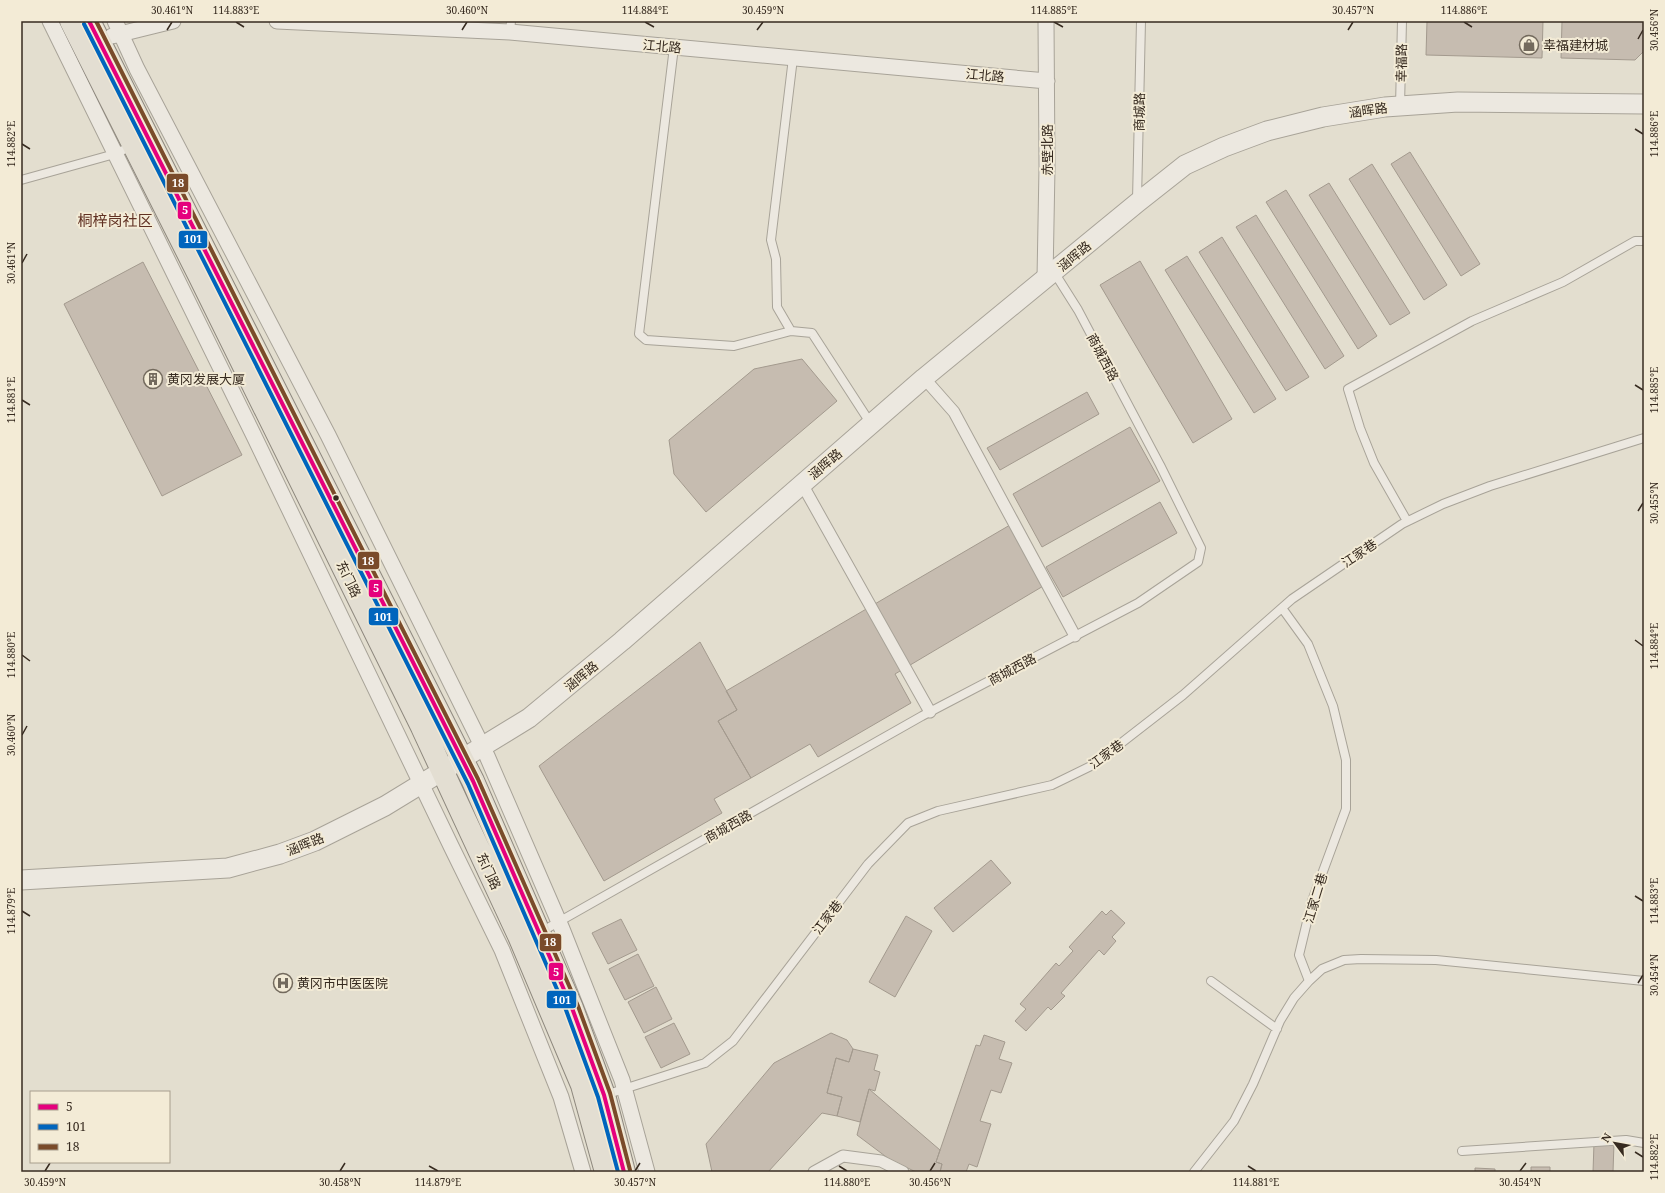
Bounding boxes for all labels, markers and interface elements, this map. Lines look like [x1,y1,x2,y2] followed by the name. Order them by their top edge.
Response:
[151,3,193,17] text: 30.461°N
[213,3,259,17] text: 114.883°E
[446,3,488,17] text: 30.460°N
[622,3,668,17] text: 114.884°E
[742,3,784,17] text: 30.459°N
[1031,3,1077,17] text: 114.885°E
[1332,3,1374,17] text: 30.457°N
[1441,3,1487,17] text: 114.886°E
[1647,9,1661,51] text: 30.456°N
[1518,34,1540,56] shop icon: 幸福建材城
[642,35,682,57] street label: 江北路
[1543,36,1608,54] place label: 幸福建材城
[1392,43,1410,83] street label: 幸福路
[965,64,1005,86] street label: 江北路
[1130,92,1148,132] street label: 商城路
[1347,98,1389,122] street label: 涵晖路
[1647,111,1661,157] text: 114.886°E
[4,121,18,167] text: 114.882°E
[1038,124,1056,176] street label: 赤壁北路
[166,173,189,193] line badge: 18
[172,175,184,190] text: 18
[177,201,192,220] line badge: 5
[182,202,188,217] text: 5
[77,210,153,230] district label: 桐梓岗社区
[178,230,208,249] line badge: 101
[184,231,202,246] text: 101
[1053,237,1095,275] street label: 涵晖路
[4,242,18,284] text: 30.461°N
[1083,330,1123,384] street label: 商城西路
[1647,367,1661,413] text: 114.885°E
[142,368,164,390] building icon: 黄冈发展大厦
[167,370,245,388] place label: 黄冈发展大厦
[4,377,18,423] text: 114.881°E
[804,444,846,484] street label: 涵晖路
[1647,482,1661,524] text: 30.455°N
[331,493,341,503] unlabelled marker
[1338,535,1380,571] street label: 江家巷
[357,551,380,570] line badge: 18
[362,553,374,568] text: 18
[332,558,366,600] street label: 东门路
[368,579,383,598] line badge: 5
[373,580,379,595] text: 5
[368,607,399,626] line badge: 101
[374,609,392,624] text: 101
[1647,623,1661,669] text: 114.884°E
[4,632,18,678] text: 114.880°E
[985,649,1039,689] street label: 商城西路
[560,657,602,695] street label: 涵晖路
[4,714,18,756] text: 30.460°N
[1085,735,1127,773] street label: 江家巷
[701,806,755,846] street label: 商城西路
[284,828,326,860] street label: 涵晖路
[473,850,505,892] street label: 东门路
[1299,870,1331,926] street label: 江家二巷
[1647,878,1661,924] text: 114.883°E
[4,888,18,934] text: 114.879°E
[808,896,846,938] street label: 江家巷
[539,933,562,952] line badge: 18
[544,934,556,949] text: 18
[1647,954,1661,996] text: 30.454°N
[548,962,564,981] line badge: 5
[553,964,559,979] text: 5
[272,972,294,994] hospital icon: 黄冈市中医医院
[297,974,388,992] place label: 黄冈市中医医院
[546,990,577,1009] line badge: 101
[553,992,571,1007] text: 101
[30,1091,170,1163] legend
[66,1098,73,1115] text: 5
[66,1118,86,1135] text: 101
[1595,1123,1635,1163] north arrow
[1597,1130,1615,1145] text: N
[1647,1134,1661,1180] text: 114.882°E
[66,1138,80,1155] text: 18
[24,1175,66,1189] text: 30.459°N
[319,1175,361,1189] text: 30.458°N
[415,1175,461,1189] text: 114.879°E
[614,1175,656,1189] text: 30.457°N
[824,1175,870,1189] text: 114.880°E
[909,1175,951,1189] text: 30.456°N
[1233,1175,1279,1189] text: 114.881°E
[1499,1175,1541,1189] text: 30.454°N

